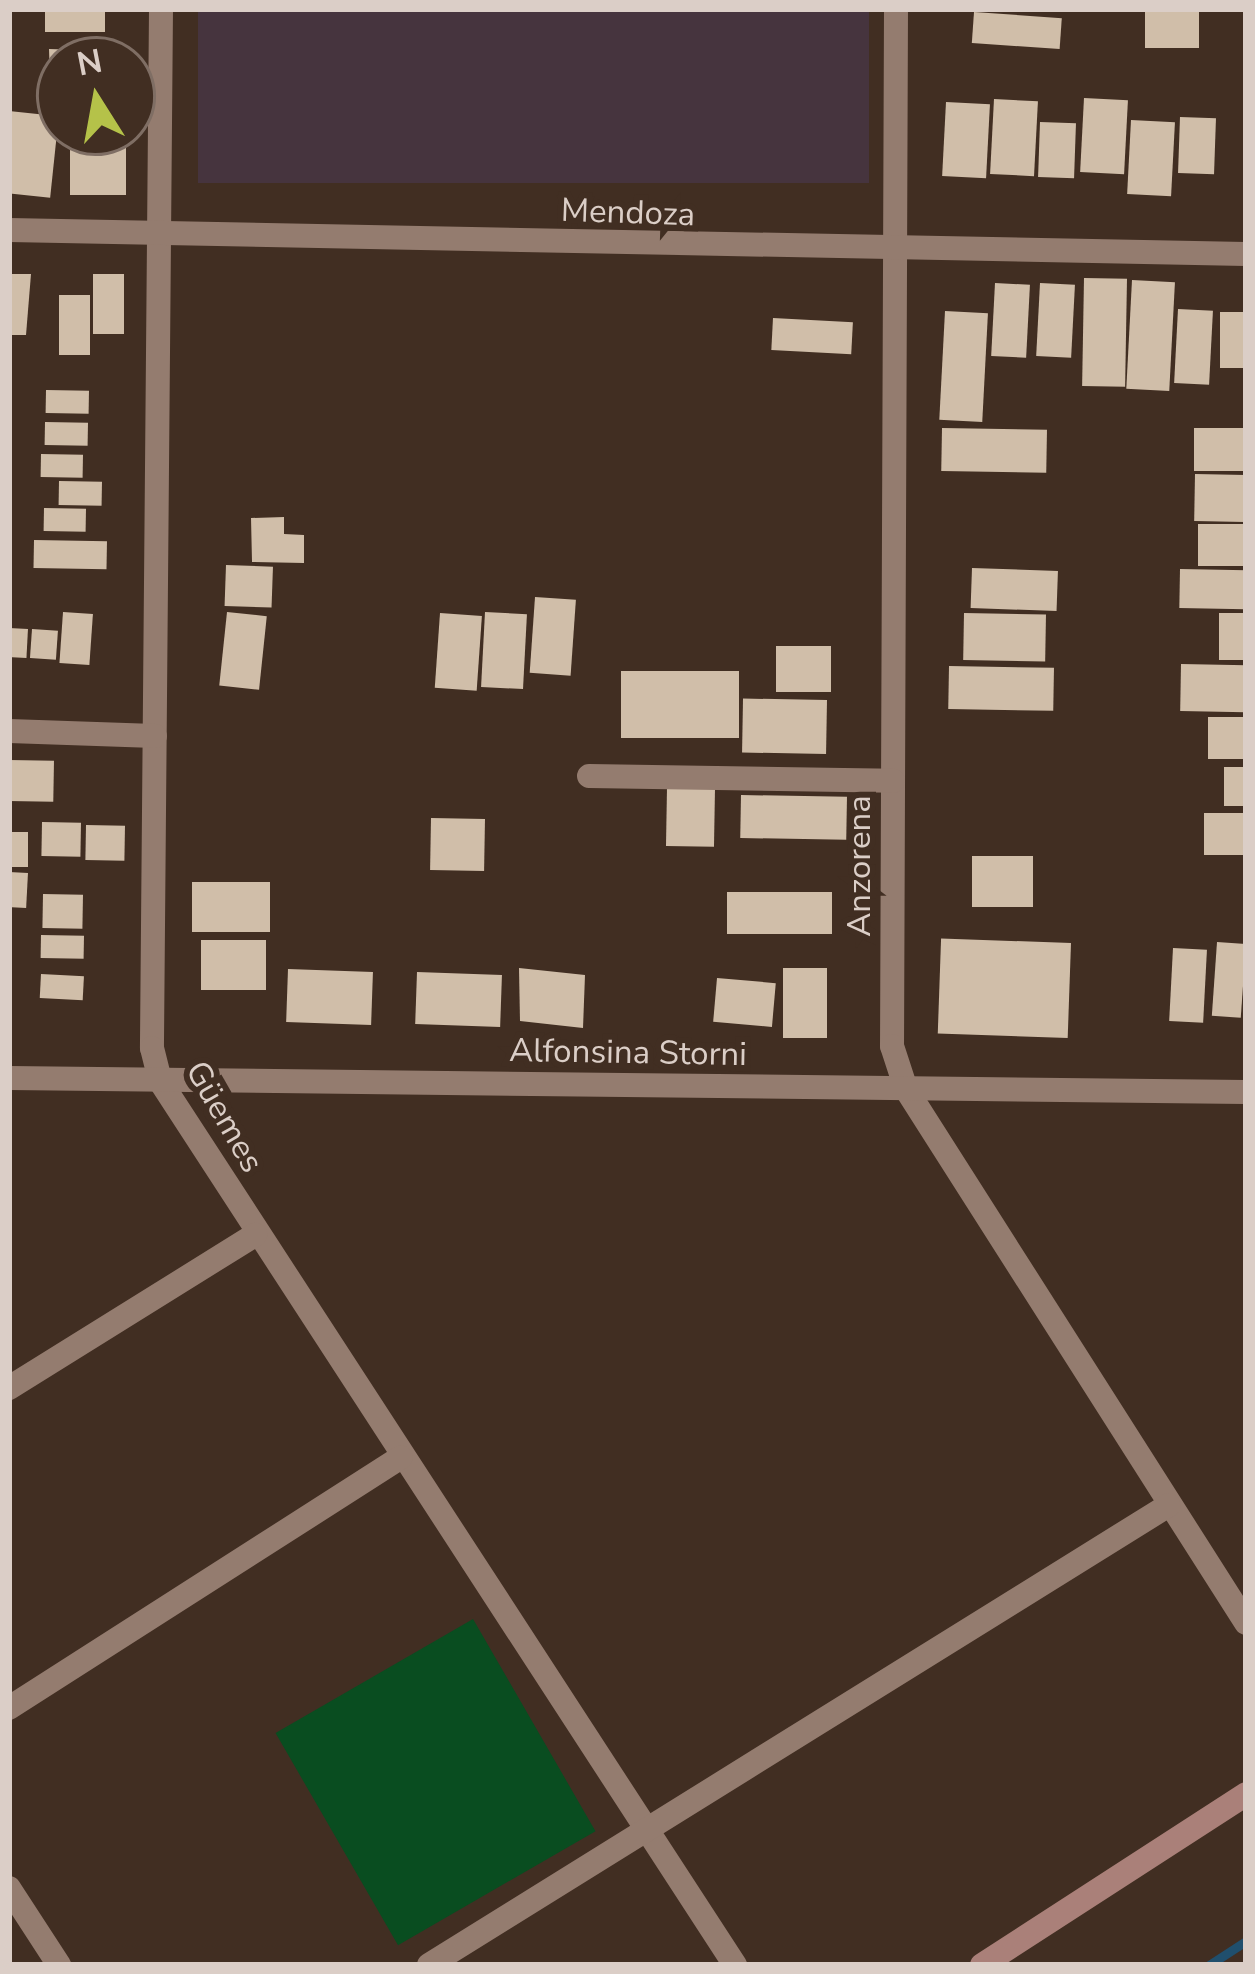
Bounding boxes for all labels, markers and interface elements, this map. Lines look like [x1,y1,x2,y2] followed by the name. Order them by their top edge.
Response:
[36,36,156,156] north arrow
[73,39,106,88] text: N
[560,191,696,235] street label: Mendoza
[840,795,880,937] street label: Anzorena
[509,1031,747,1075] street label: Alfonsina Storni
[176,1054,272,1180] street label: Güemes

